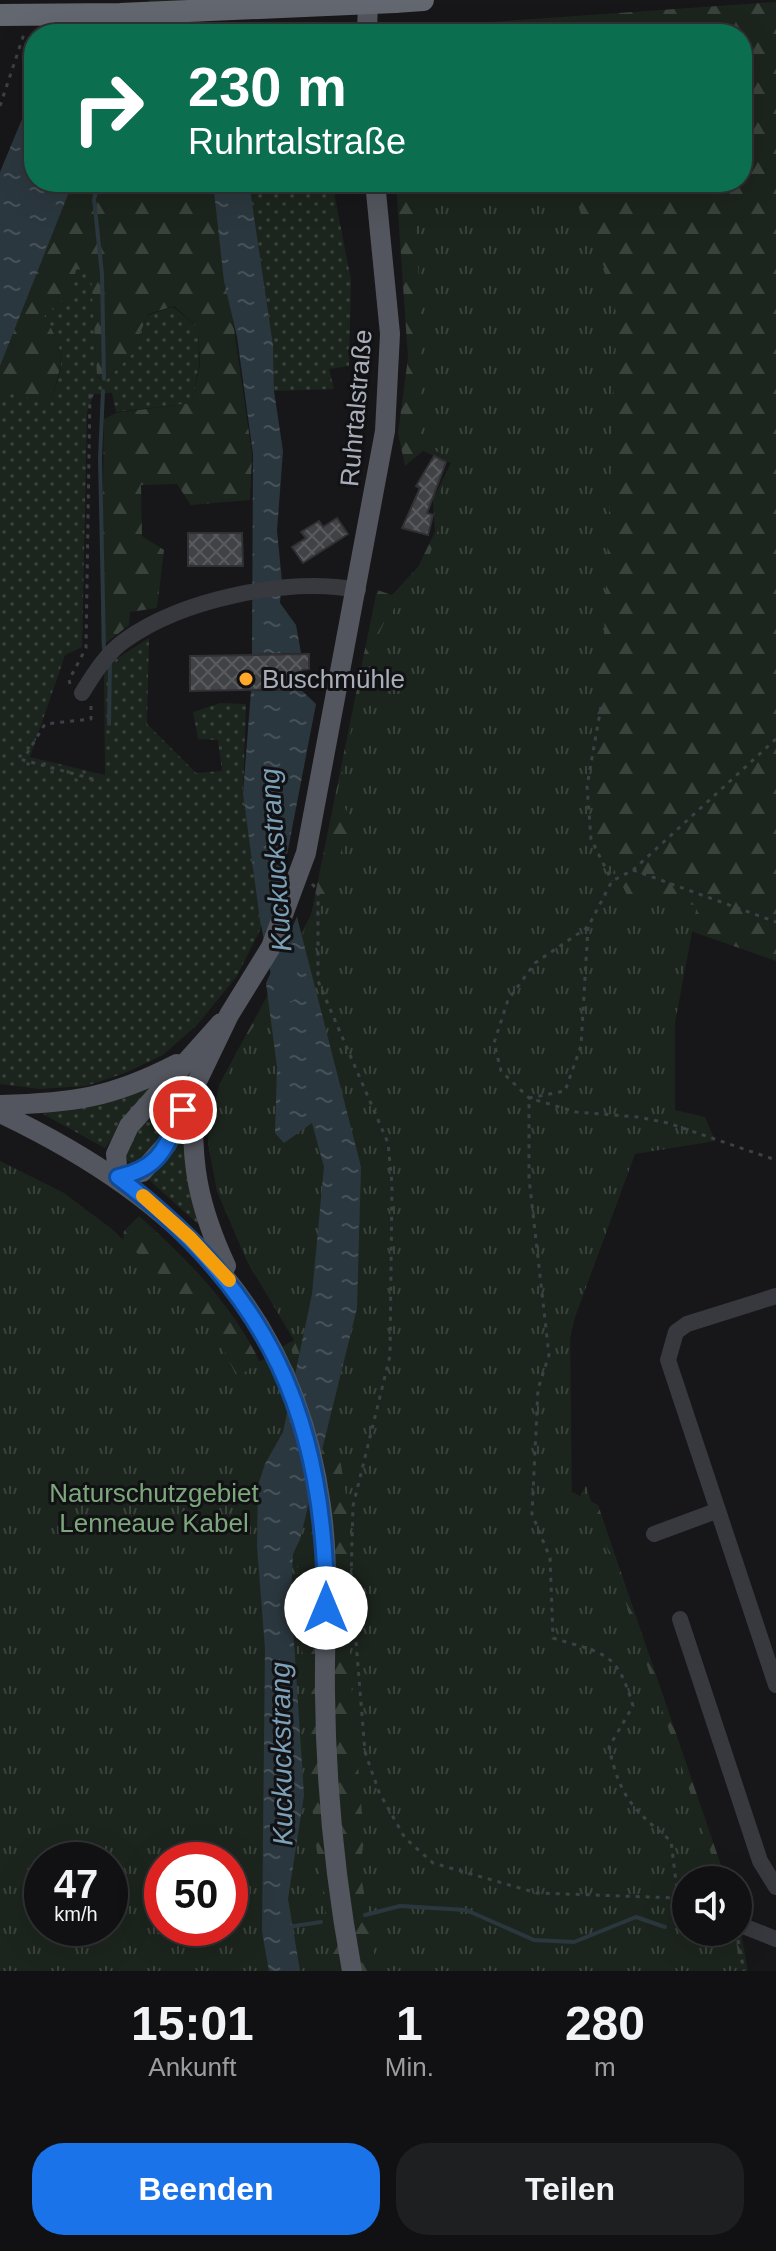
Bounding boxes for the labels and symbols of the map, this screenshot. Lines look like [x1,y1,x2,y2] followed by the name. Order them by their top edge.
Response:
[334,328,378,488] street label: Ruhrtalstraße
[262,664,405,694] place label: Buschmühle
[237,670,255,688] marker: Buschmühle
[254,767,297,953] water label: Kuckuckstrang
[149,1076,217,1144] pin
[49,1478,260,1538] park label: Naturschutzgebiet Lenneaue Kabel
[284,1566,368,1650] position arrow
[264,1661,299,1846] water label: Kuckuckstrang
[144,1842,248,1946] speed limit sign: 50

